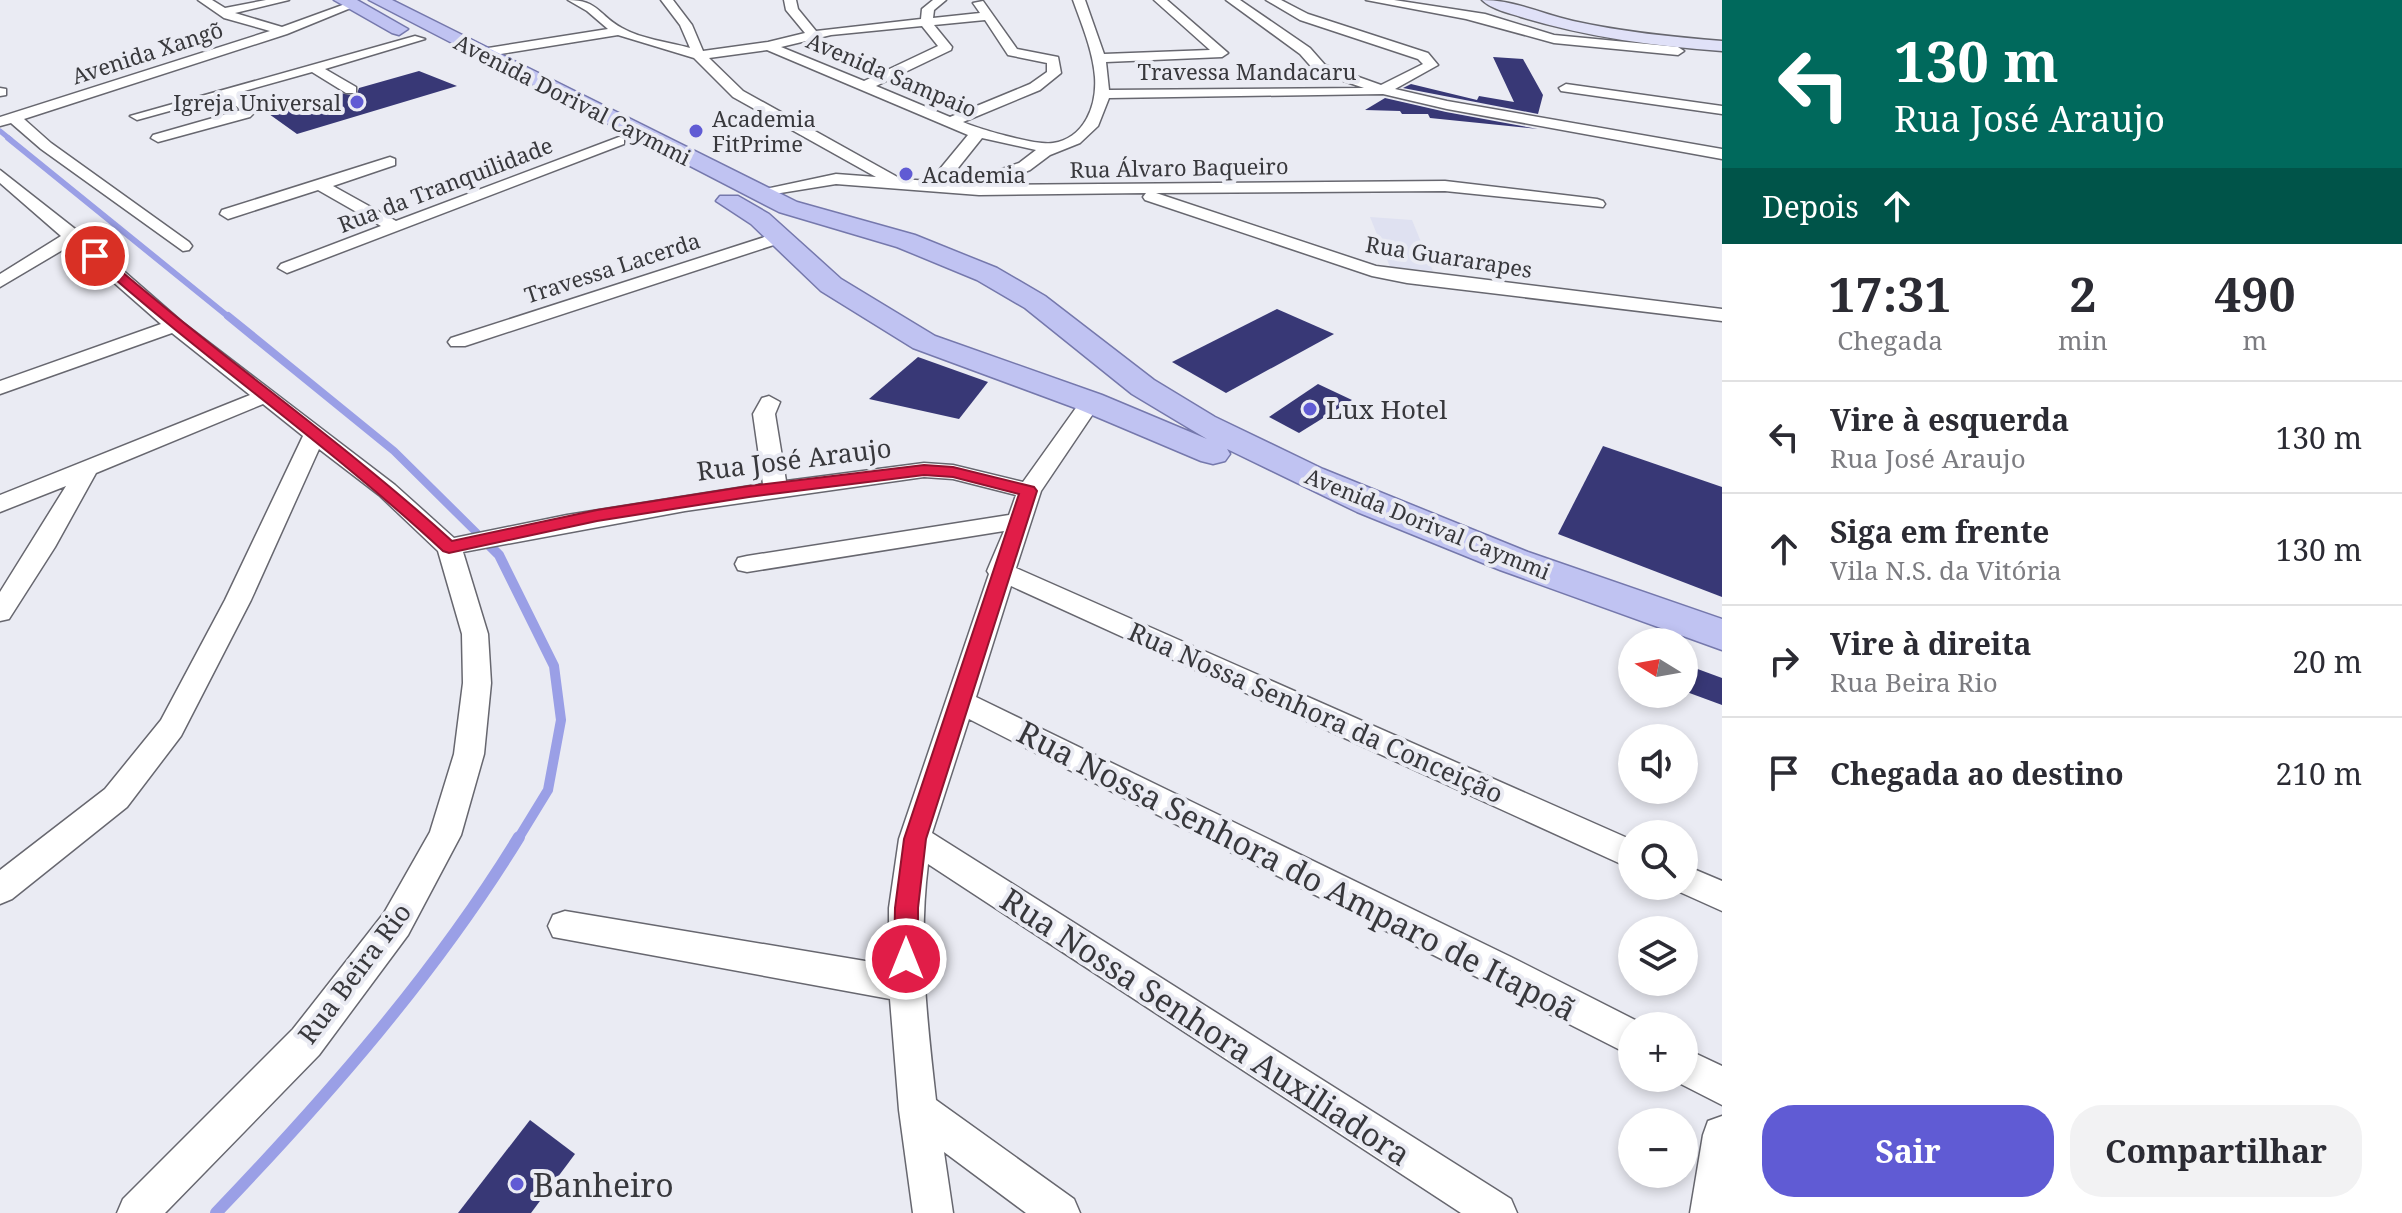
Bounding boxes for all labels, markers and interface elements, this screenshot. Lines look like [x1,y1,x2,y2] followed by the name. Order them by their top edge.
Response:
[68,13,226,91] street label: Avenida Xangõ
[1894,22,2059,98] text: 130 m
[802,25,982,123] street label: Avenida Sampaio
[450,26,696,172] street label: Avenida Dorival Caymmi
[1762,32,1866,136] icon: left
[1138,56,1356,86] street label: Travessa Mandacaru
[173,87,341,117] place label: Igreja Universal
[348,93,366,111] marker: Igreja Universal
[1894,94,2165,143] text: Rua José Araujo
[712,103,816,158] place label: Academia FitPrime
[687,122,705,140] marker: Academia FitPrime
[333,129,557,239] street label: Rua da Tranquilidade
[1069,150,1289,184] street label: Rua Álvaro Baqueiro
[922,159,1026,189] place label: Academia
[897,165,915,183] marker: Academia
[1875,184,1919,228] icon: ahead
[1762,186,1859,227] text: Depois
[61,222,129,290] pin
[520,224,704,310] street label: Travessa Lacerda
[1363,228,1535,284] street label: Rua Guararapes
[73,234,117,278] icon: arrive
[1828,261,1952,326] text: 17:31
[2069,261,2096,326] text: 2
[2214,261,2296,326] text: 490
[1837,322,1943,358] text: Chegada
[2058,322,2108,358] text: min
[2243,322,2267,358] text: m
[1326,391,1447,427] place label: Lux Hotel
[1830,399,2069,440] text: Vire à esquerda
[1301,400,1319,418] marker: Lux Hotel
[1762,415,1806,459] icon: left
[2276,417,2362,458] text: 130 m
[695,429,893,489] street label: Rua José Araujo
[1830,440,2026,476] text: Rua José Araujo
[1301,460,1555,586] street label: Avenida Dorival Caymmi
[1830,511,2049,552] text: Siga em frente
[1762,527,1806,571] icon: ahead
[2276,529,2362,570] text: 130 m
[1830,552,2062,588] text: Vila N.S. da Vitória
[1123,613,1509,811] street label: Rua Nossa Senhora da Conceição
[1830,623,2032,664] text: Vire à direita
[1618,628,1698,708] north arrow
[1618,628,1698,1188] map controls
[1762,639,1806,683] icon: right
[2292,641,2362,682] text: 20 m
[1830,664,1998,700] text: Rua Beira Rio
[1010,710,1584,1030] street label: Rua Nossa Senhora do Amparo de Itapoã
[1618,724,1698,804] button: sound
[1762,751,1806,795] icon: arrive
[1830,753,2124,794] text: Chegada ao destino
[2276,753,2362,794] text: 210 m
[1618,820,1698,900] button: search
[993,877,1419,1175] street label: Rua Nossa Senhora Auxiliadora
[289,895,419,1051] street label: Rua Beira Rio
[1618,916,1698,996] button: layers
[864,917,948,1001] position arrow
[1618,1012,1698,1092] button: +
[1762,1105,2054,1197] button: Sair
[2070,1105,2362,1197] button: Compartilhar
[1618,1108,1698,1188] button: −
[533,1163,674,1206] place label: Banheiro
[508,1175,526,1193] marker: Banheiro

